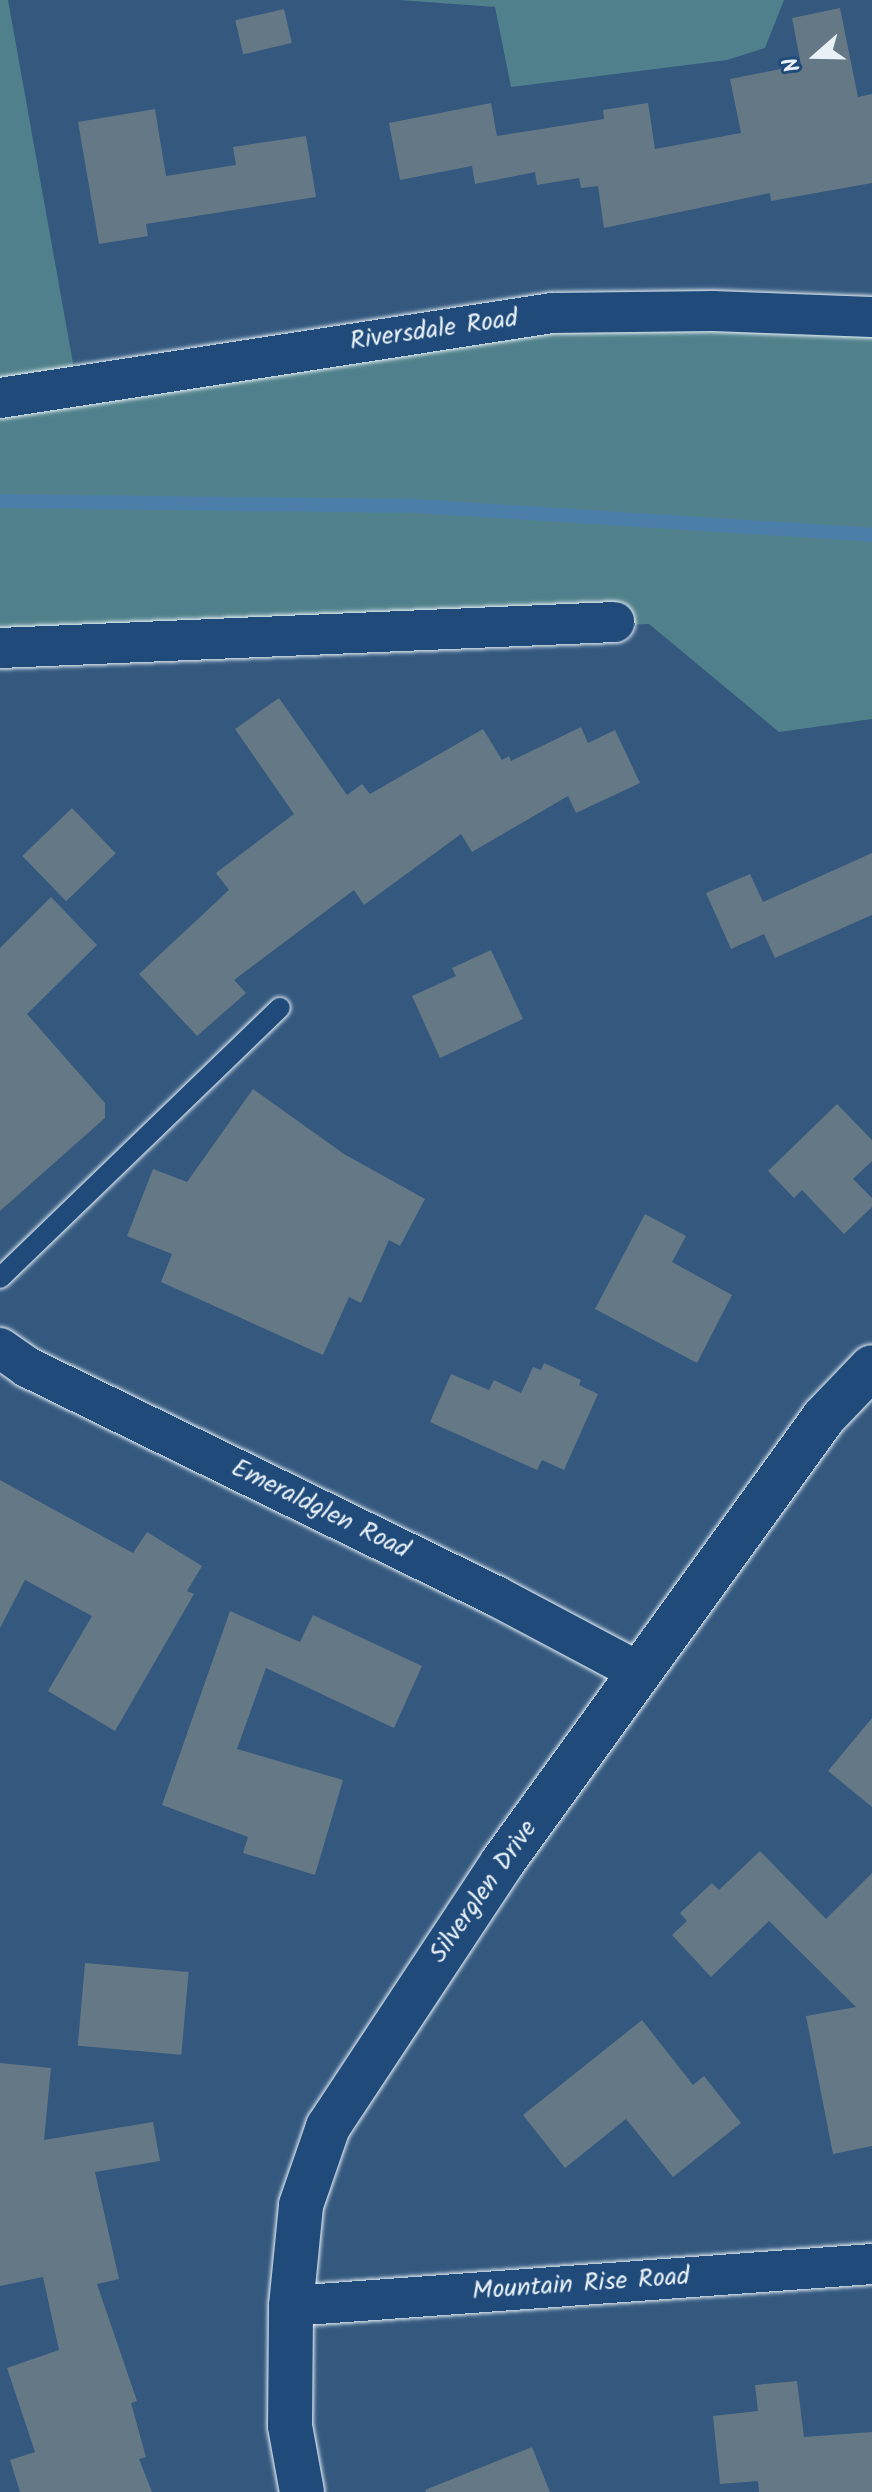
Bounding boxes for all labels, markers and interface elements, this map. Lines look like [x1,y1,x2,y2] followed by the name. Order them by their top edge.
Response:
[776,16,856,96] north arrow
[774,52,812,77] text: N
[348,304,520,358] street label: Riversdale Road
[226,1453,414,1567] street label: Emeraldglen Road
[423,1815,545,1969] street label: Silverglen Drive
[471,2262,691,2308] street label: Mountain Rise Road

